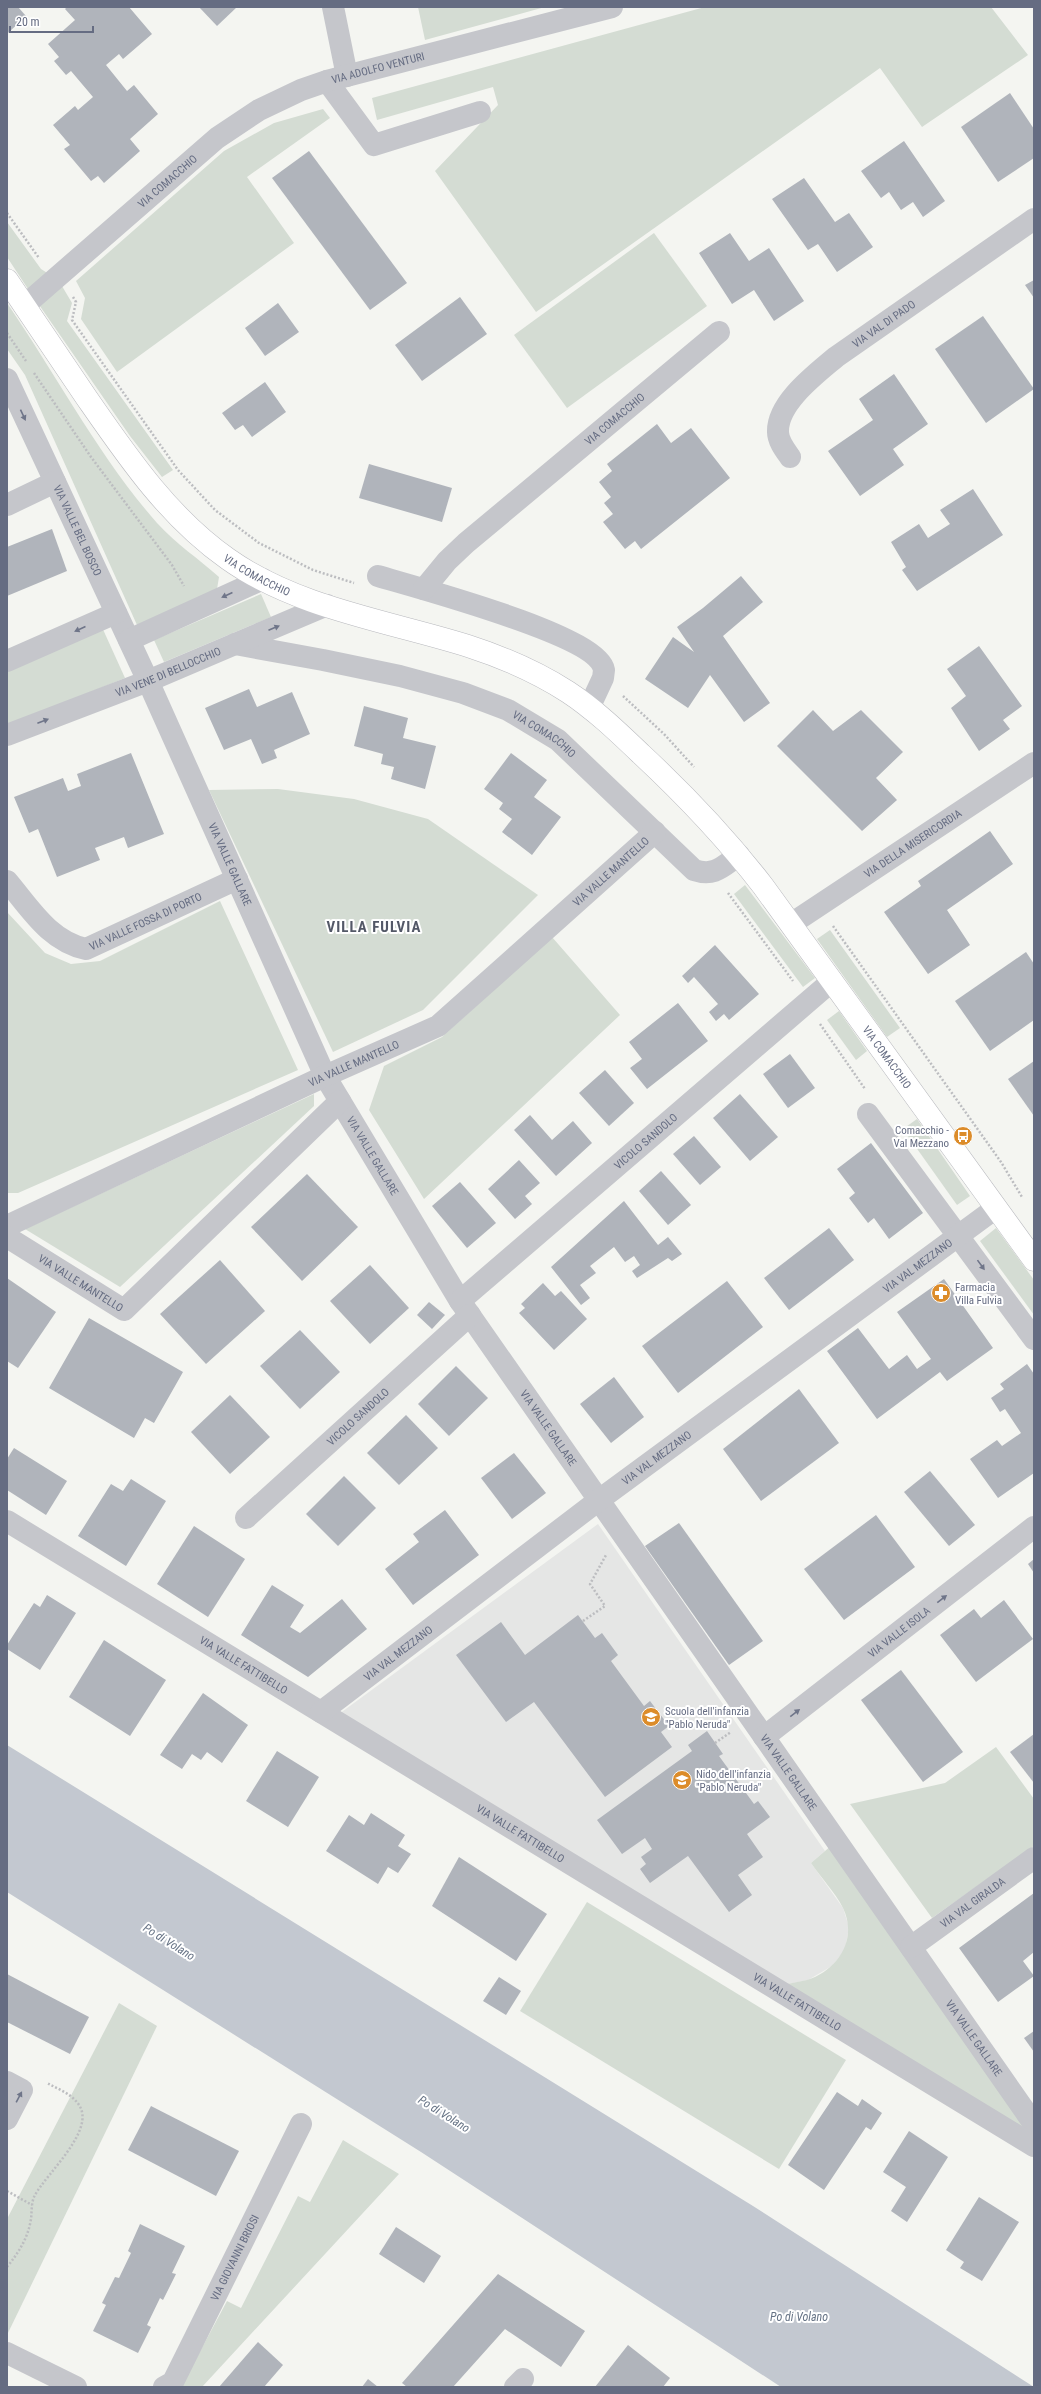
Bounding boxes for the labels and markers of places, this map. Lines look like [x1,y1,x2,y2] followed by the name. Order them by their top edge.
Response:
[894,1124,949,1150] place label: Comacchio - Val Mezzano
[952,1125,974,1147] bus stop icon: Comacchio - Val Mezzano
[955,1281,1002,1307] place label: Farmacia Villa Fulvia
[930,1282,952,1304] pharmacy icon: Farmacia Villa Fulvia
[665,1705,749,1731] place label: Scuola dell'infanzia "Pablo Neruda"
[640,1706,662,1728] school or university icon: Scuola dell'infanzia "Pablo Neruda"
[696,1768,771,1794] place label: Nido dell'infanzia "Pablo Neruda"
[671,1769,693,1791] school or university icon: Nido dell'infanzia "Pablo Neruda"

